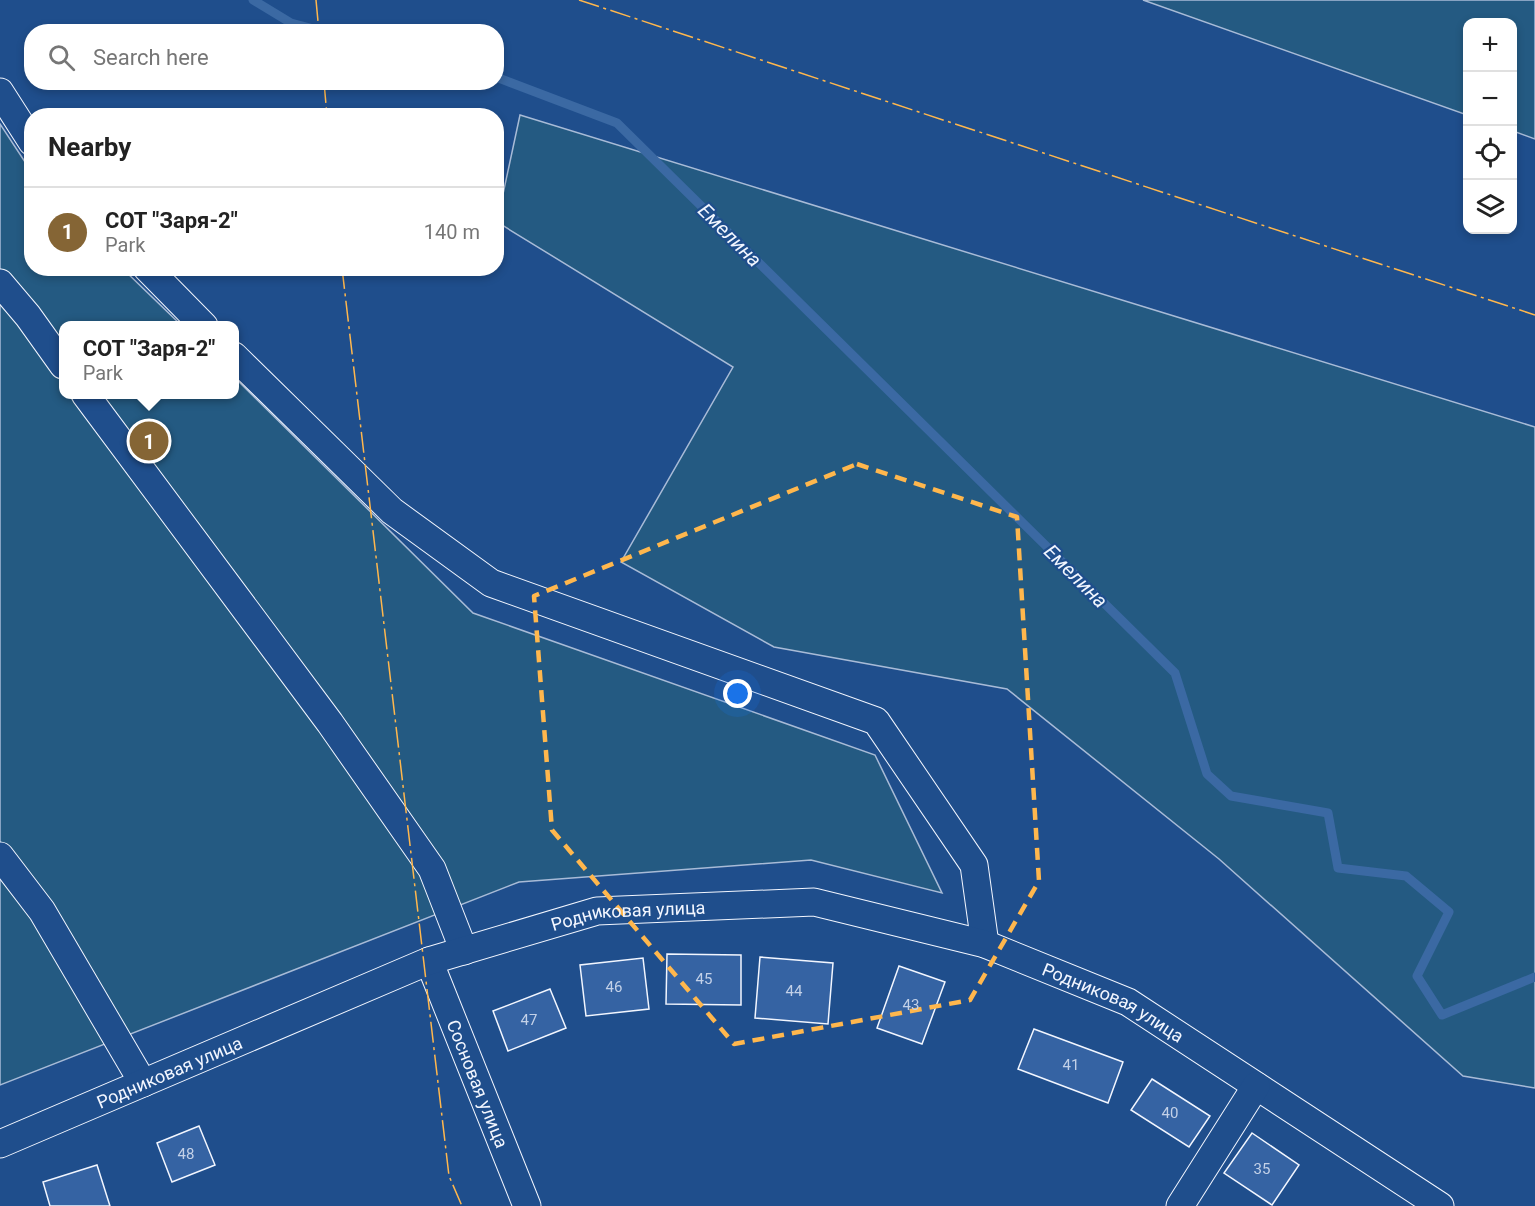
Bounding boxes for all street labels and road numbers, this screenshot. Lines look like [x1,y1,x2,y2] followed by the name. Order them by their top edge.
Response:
[548,896,706,935] street label: Родниковая улица
[1039,958,1188,1046] street label: Родниковая улица
[443,1017,513,1151] street label: Сосновая улица
[93,1031,245,1112] street label: Родниковая улица

